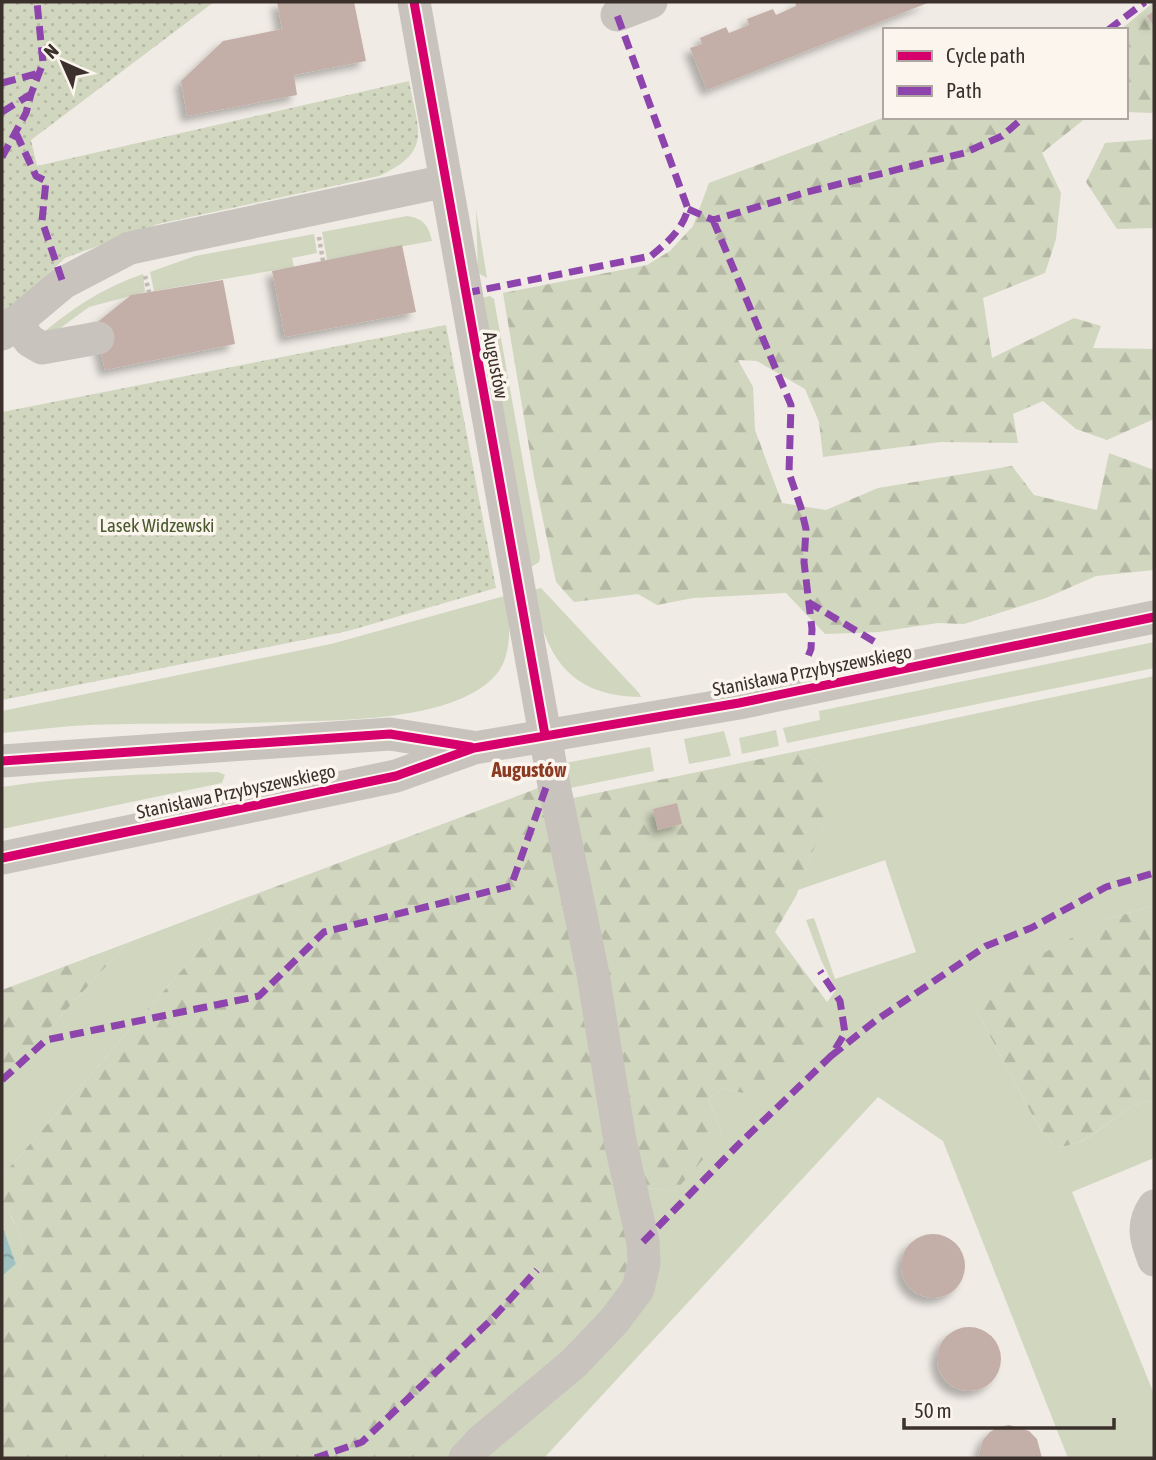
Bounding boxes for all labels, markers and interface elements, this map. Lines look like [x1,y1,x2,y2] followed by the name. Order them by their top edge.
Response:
[28,28,98,98] north arrow
[883,28,1128,119] legend
[39,39,63,63] text: N
[946,43,1025,67] text: Cycle path
[946,78,982,102] text: Path
[479,330,513,401] street label: Augustów
[100,514,214,536] park label: Lasek Widzewski
[710,640,914,700] street label: Stanisława Przybyszewskiego
[490,757,567,781] district label: Augustów
[135,759,337,823] street label: Stanisława Przybyszewskiego
[904,1386,1114,1430] scale bar
[914,1398,952,1422] text: 50 m

